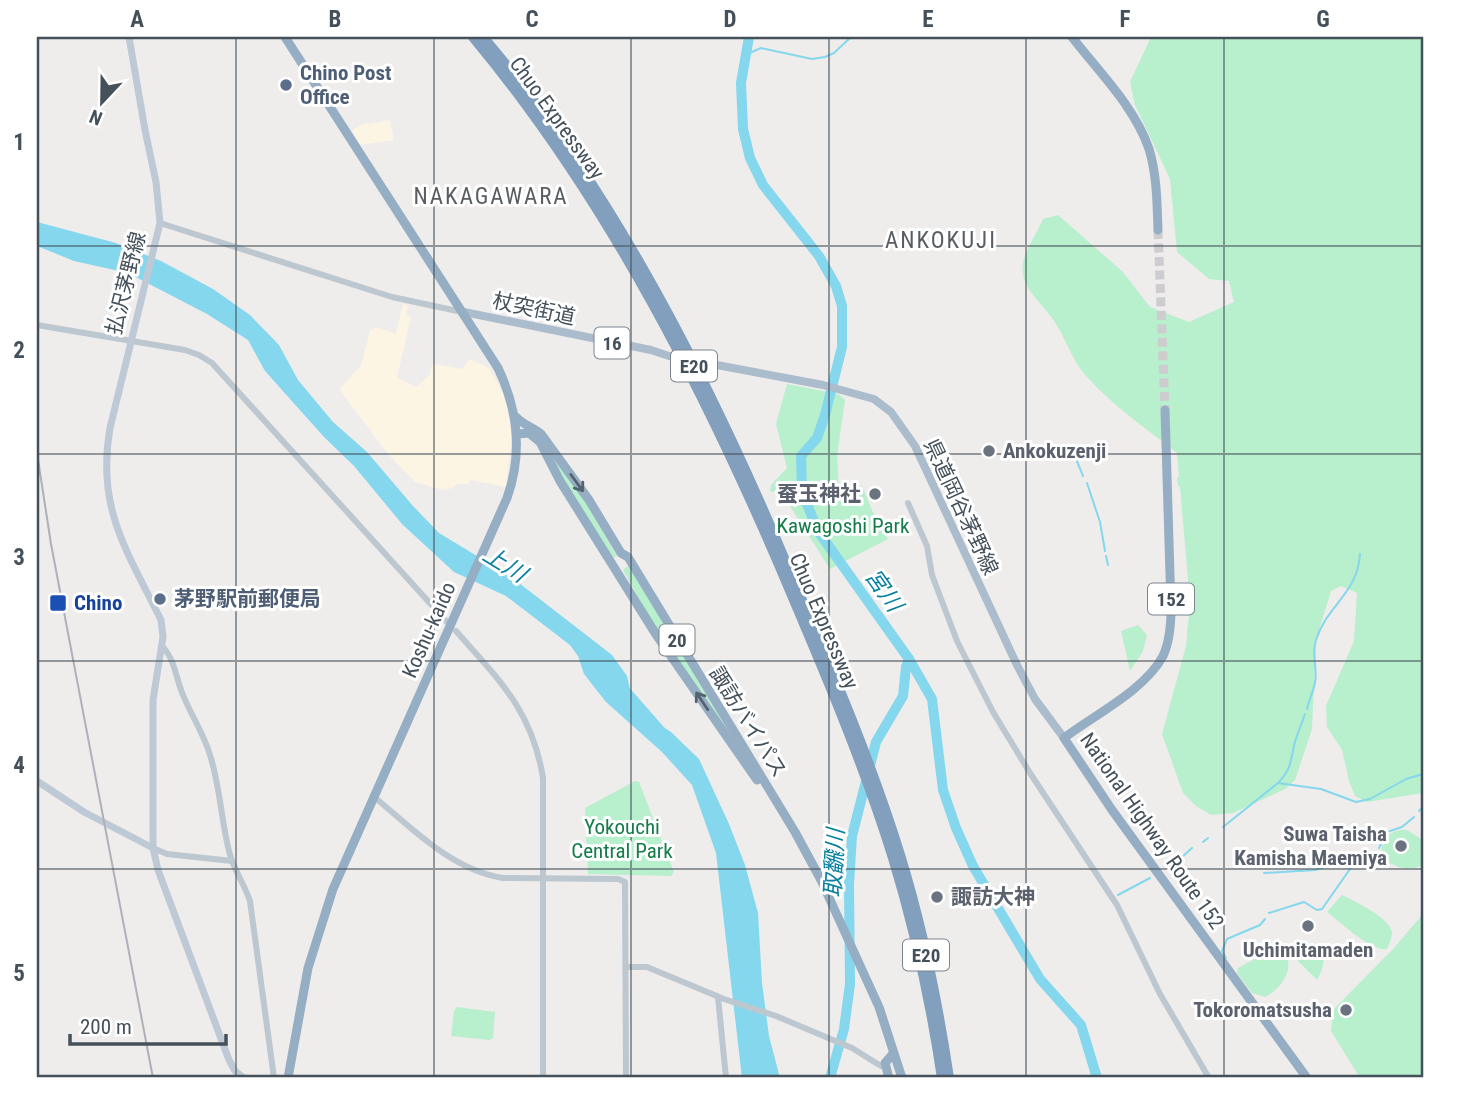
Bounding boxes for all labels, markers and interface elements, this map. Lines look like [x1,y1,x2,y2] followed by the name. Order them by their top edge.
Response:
[130,6,144,33] text: A
[329,6,341,33] text: B
[525,6,539,33] text: C
[724,6,737,33] text: D
[922,6,934,33] text: E
[1120,6,1131,33] text: F
[1316,6,1330,33] text: G
[505,52,609,184] street label: Chuo Expressway
[300,61,391,109] place label: Chino Post Office
[66,66,136,136] north arrow
[278,77,294,93] marker: Chino Post Office
[86,104,106,130] text: N
[13,129,25,156] text: 1
[413,183,569,210] district label: NAKAGAWARA
[885,227,997,254] district label: ANKOKUJI
[102,229,150,337] street label: 払沢茅野線
[490,289,578,329] street label: 杖突街道
[594,328,630,358] road number: 16
[13,337,25,364] text: 2
[671,350,717,382] road number: E20
[919,435,1003,579] street label: 県道岡谷茅野線
[1003,439,1106,463] place label: Ankokuzenji
[981,443,997,459] marker: Ankokuzenji
[569,473,584,492] one-way arrow
[777,482,861,506] place label: 蚕玉神社
[867,486,883,502] marker: 蚕玉神社
[777,514,910,538] park label: Kawagoshi Park
[478,541,534,590] water label: 上川
[13,544,25,571] text: 3
[785,550,863,693] street label: Chuo Expressway
[859,564,910,619] water label: 宮川
[397,578,461,682] street label: Koshu-kaido
[1148,584,1194,614] road number: 152
[174,587,321,611] place label: 茅野駅前郵便局
[74,591,122,615] place label: Chino
[152,591,168,607] marker: 茅野駅前郵便局
[48,593,68,613] marker: Chino
[660,624,694,656] road number: 20
[705,662,791,782] street label: 諏訪バイパス
[695,692,709,712] one-way arrow
[1075,728,1229,934] street label: National Highway Route 152
[13,752,25,779] text: 4
[571,815,673,863] park label: Yokouchi Central Park
[1234,822,1387,870] place label: Suwa Taisha Kamisha Maemiya
[819,825,850,898] water label: 取飜川
[1393,838,1409,854] marker: Suwa Taisha Kamisha Maemiya
[951,885,1035,909] place label: 諏訪大神
[929,889,945,905] marker: 諏訪大神
[1300,918,1316,934] marker: Uchimitamaden
[1243,938,1373,962] place label: Uchimitamaden
[903,939,949,970] road number: E20
[13,960,25,987] text: 5
[1193,998,1332,1022] place label: Tokoromatsusha
[1338,1002,1354,1018] marker: Tokoromatsusha
[70,1003,226,1047] scale bar
[80,1015,132,1039] text: 200 m

